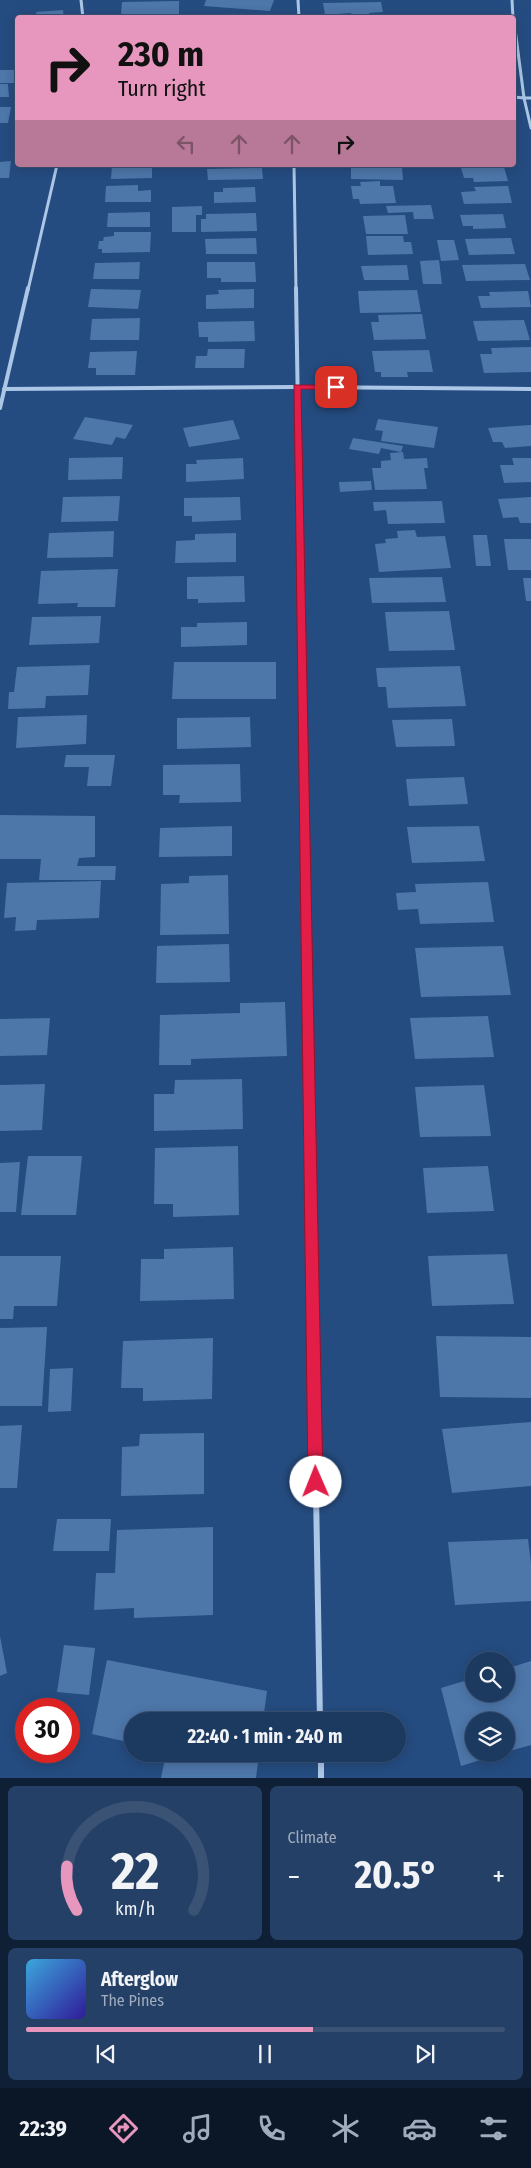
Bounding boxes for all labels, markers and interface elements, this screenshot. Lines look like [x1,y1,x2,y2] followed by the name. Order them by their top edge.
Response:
[118,33,204,75] text: 230 m
[35,35,100,100] icon: right
[118,75,206,102] text: Turn right
[172,130,200,158] icon: left
[225,130,253,158] icon: ahead
[278,130,306,158] icon: ahead
[331,130,359,158] icon: right
[315,366,357,408] pin
[322,373,350,401] icon: arrive
[289,1455,341,1507] position arrow
[465,1652,515,1762] map controls
[465,1652,515,1702] button: search
[15,1698,80,1763] speed limit sign: 30
[465,1712,515,1762] button: layers
[188,1725,342,1748] text: 22:40 · 1 min · 240 m
[288,1828,337,1847] text: Climate
[110,1840,159,1903] text: 22
[354,1852,438,1898] text: 20.5°
[288,1860,300,1893] text: −
[492,1860,505,1893] text: +
[115,1898,155,1920] text: km/h
[101,1968,178,1991] text: Afterglow
[101,1991,164,2010] text: The Pines
[92,2040,120,2068] icon: previous
[251,2040,279,2068] icon: pause
[411,2040,439,2068] icon: next
[106,2111,141,2146] icon: directions
[180,2111,215,2146] icon: music
[254,2111,289,2146] icon: phone
[328,2111,363,2146] icon: climate
[402,2111,437,2146] icon: car
[476,2111,511,2146] icon: filters
[20,2115,67,2142] text: 22:39

